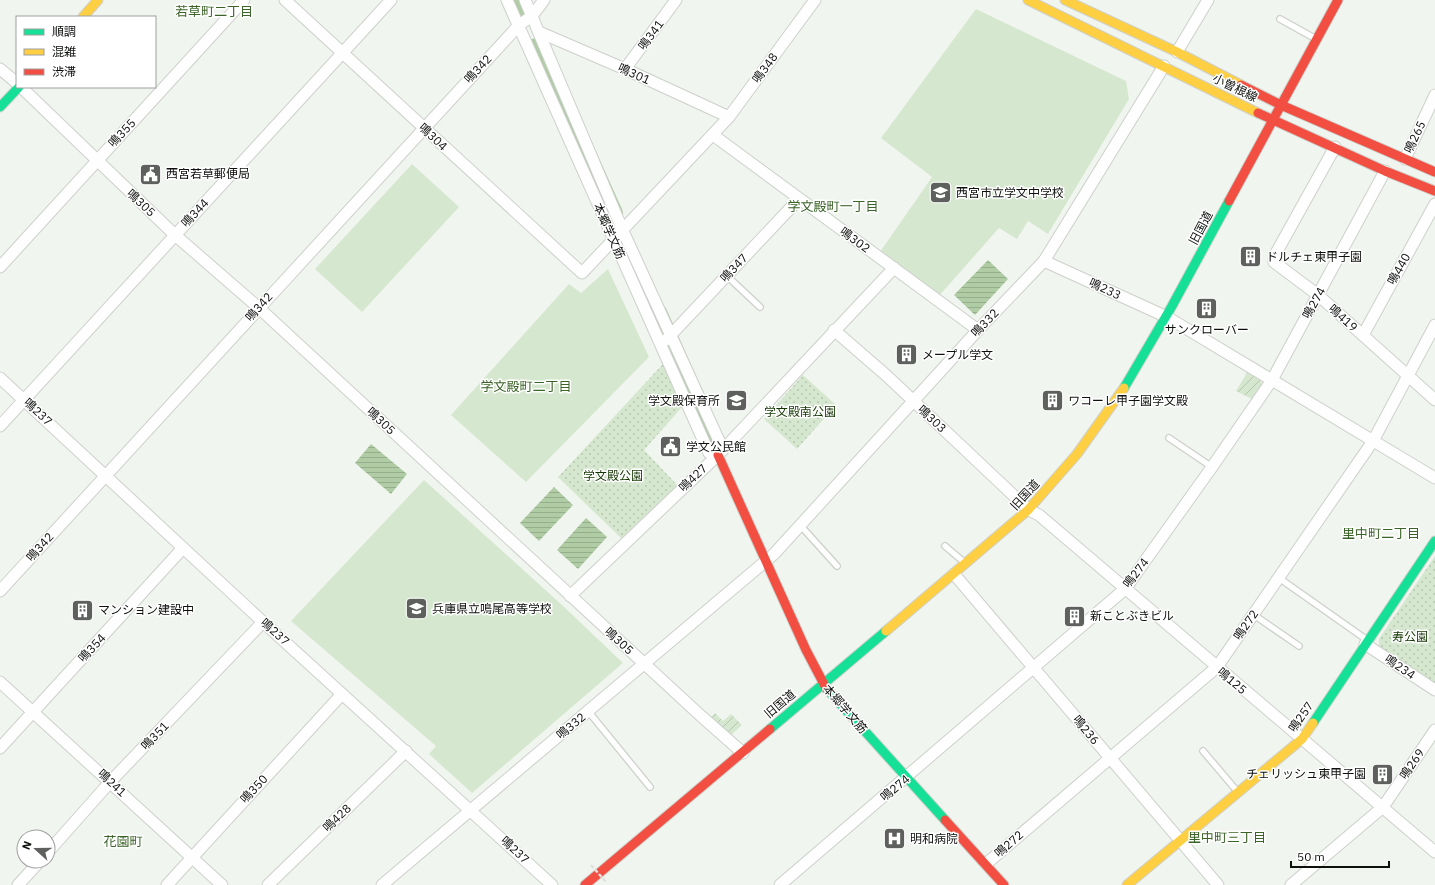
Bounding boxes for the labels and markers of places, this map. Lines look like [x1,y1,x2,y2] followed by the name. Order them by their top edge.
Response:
[138,161,164,187] public building icon: 西宮若草郵便局
[166,166,250,181] place label: 西宮若草郵便局
[927,180,953,206] school or university icon: 西宮市立学文中学校
[956,185,1064,200] place label: 西宮市立学文中学校
[1237,244,1263,270] building icon: ドルチェ東甲子園
[1266,249,1362,264] place label: ドルチェ東甲子園
[1194,296,1220,322] building icon: サンクローバー
[1165,322,1249,337] place label: サンクローバー
[893,342,919,368] building icon: メープル学文
[922,347,993,362] place label: メープル学文
[723,388,749,414] school or university icon: 学文殿保育所
[1039,388,1065,414] building icon: ワコーレ甲子園学文殿
[648,393,720,408] place label: 学文殿保育所
[1068,393,1188,408] place label: ワコーレ甲子園学文殿
[657,434,683,460] public building icon: 学文公民館
[686,439,746,454] place label: 学文公民館
[404,596,430,622] school or university icon: 兵庫県立鳴尾高等学校
[70,597,96,623] building icon: マンション建設中
[432,601,552,616] place label: 兵庫県立鳴尾高等学校
[98,602,194,617] place label: マンション建設中
[1062,603,1088,629] building icon: 新ことぶきビル
[1090,608,1174,623] place label: 新ことぶきビル
[1369,761,1395,787] building icon: チェリッシュ東甲子園
[1246,766,1366,781] place label: チェリッシュ東甲子園
[881,826,907,852] hospital icon: 明和病院
[910,831,958,846] place label: 明和病院

